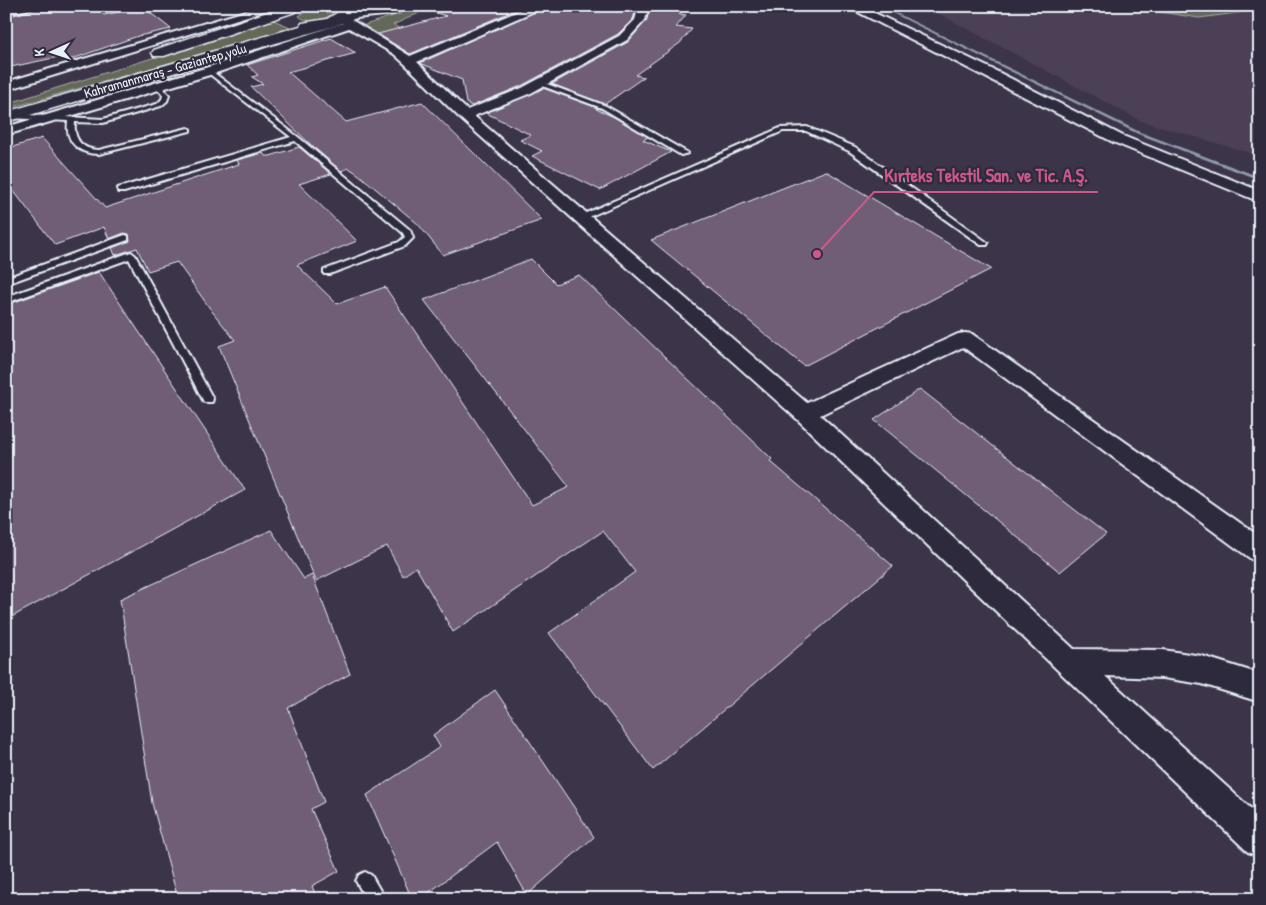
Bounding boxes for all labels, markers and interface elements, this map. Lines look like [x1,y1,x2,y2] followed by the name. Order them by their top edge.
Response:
[28,28,78,78] north arrow
[82,38,249,103] street label: Kahramanmaraş - Gaziantep yolu
[29,48,48,57] text: K
[874,159,1098,192] callout: Kırteks Tekstil San. ve Tic. A.Ş.
[884,163,1088,188] text: Kırteks Tekstil San. ve Tic. A.Ş.

